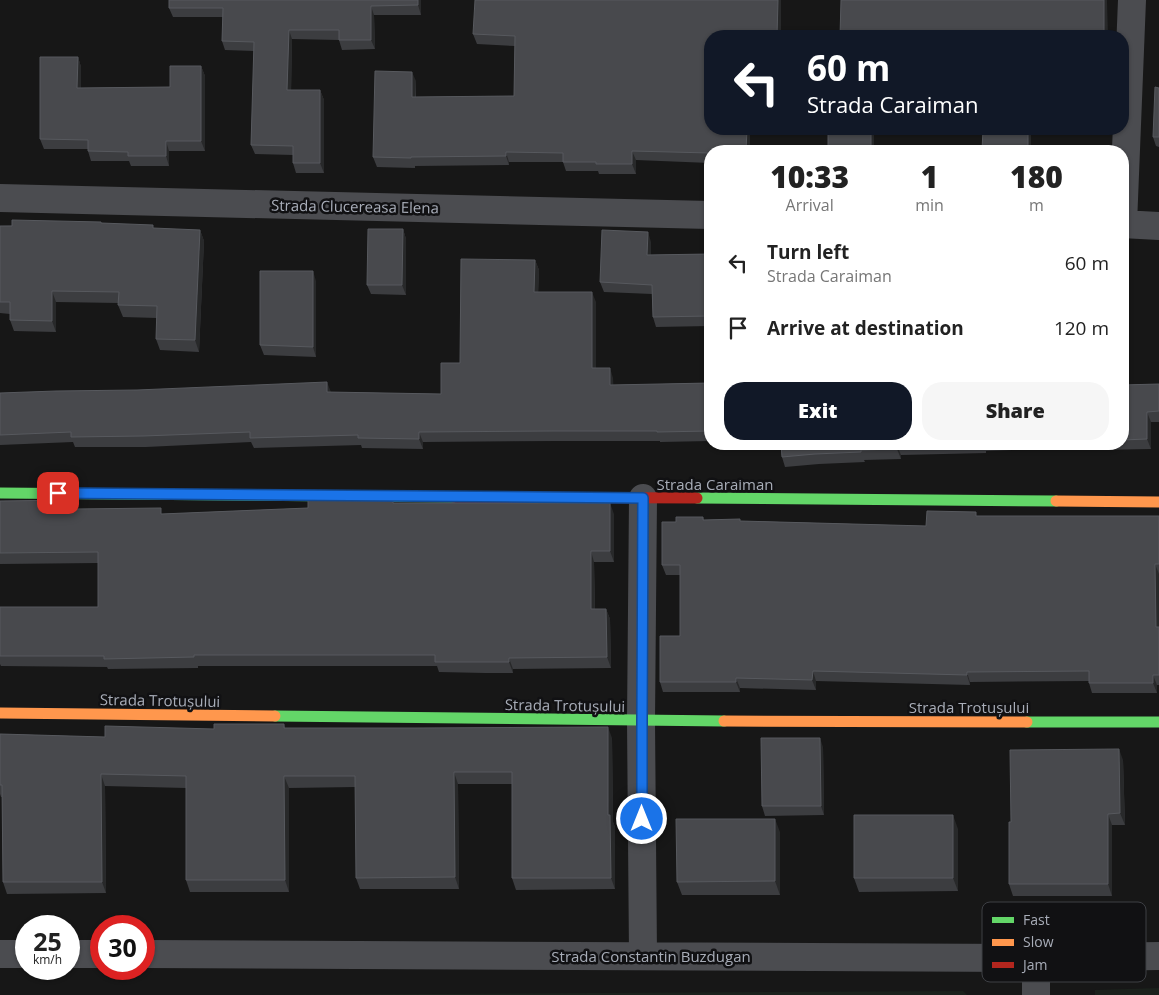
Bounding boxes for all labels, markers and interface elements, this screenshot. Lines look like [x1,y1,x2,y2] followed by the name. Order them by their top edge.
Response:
[807,44,890,91] text: 60 m
[724,50,789,115] icon: left
[807,89,978,119] text: Strada Caraiman
[770,156,849,197] text: 10:33
[921,156,938,197] text: 1
[1010,156,1063,197] text: 180
[786,194,834,216] text: Arrival
[915,194,944,216] text: min
[1029,194,1044,216] text: m
[271,195,439,217] street label: Strada Clucereasa Elena
[767,239,849,265] text: Turn left
[724,249,752,277] icon: left
[1065,250,1109,276] text: 60 m
[767,265,892,287] text: Strada Caraiman
[724,314,752,342] icon: arrive
[767,315,964,341] text: Arrive at destination
[1054,315,1109,341] text: 120 m
[724,382,912,440] button: Exit
[922,382,1109,440] button: Share
[37,472,79,514] pin
[657,474,773,494] street label: Strada Caraiman
[44,479,72,507] icon: arrive
[100,689,220,711] street label: Strada Trotușului
[505,694,625,716] street label: Strada Trotușului
[909,697,1029,717] street label: Strada Trotușului
[615,792,667,844] position arrow
[982,902,1146,982] legend
[1023,910,1050,929] text: Fast
[90,915,155,980] speed limit sign: 30
[33,924,62,958] text: 25
[1023,932,1054,951] text: Slow
[551,946,751,966] street label: Strada Constantin Buzdugan
[33,951,62,968] text: km/h
[1021,955,1048,974] text: Jam

